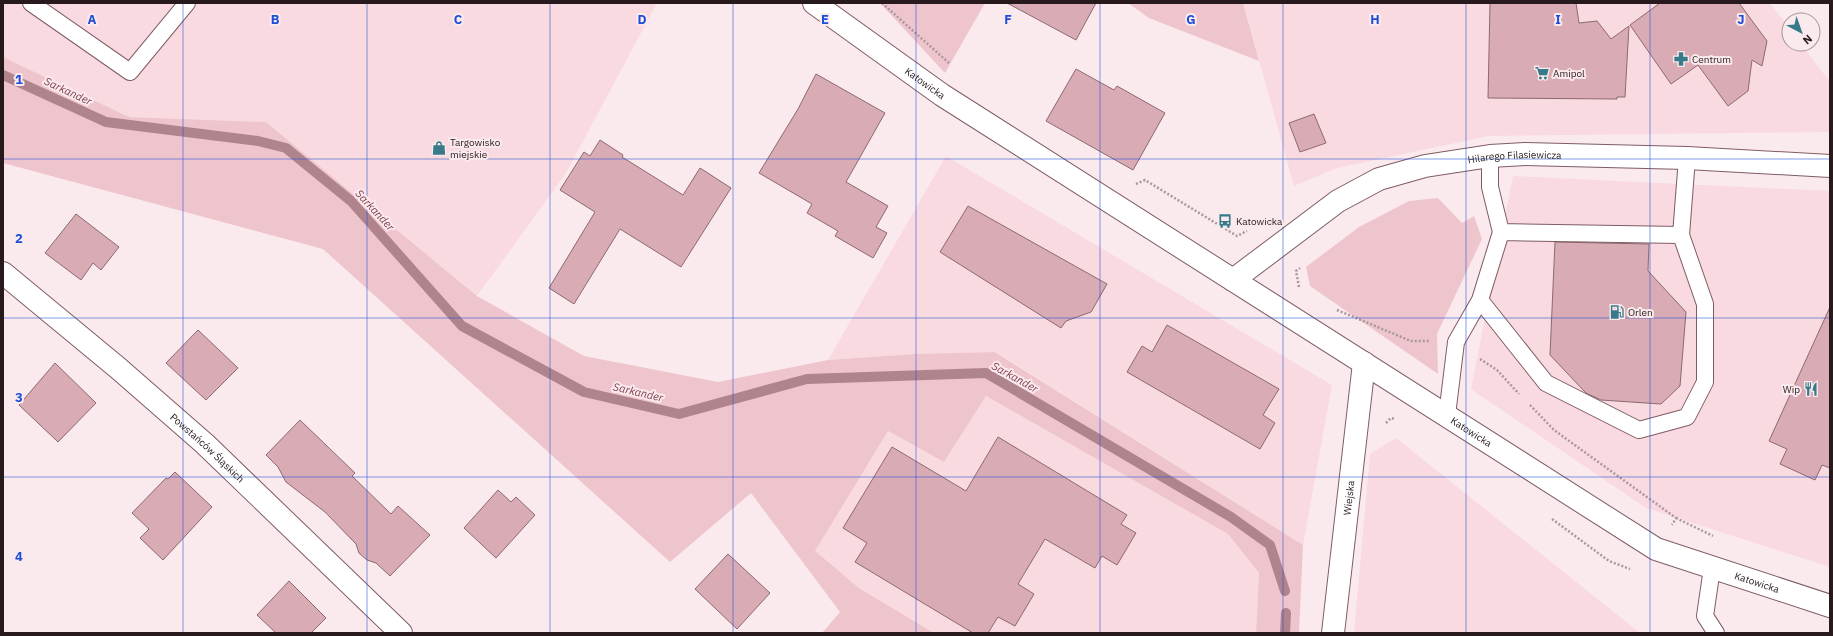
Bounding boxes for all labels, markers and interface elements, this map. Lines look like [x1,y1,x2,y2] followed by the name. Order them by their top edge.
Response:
[88,11,97,28] text: A
[271,11,280,28] text: B
[454,11,463,28] text: C
[637,11,647,28] text: D
[821,11,829,28] text: E
[1004,11,1012,28] text: F
[1186,11,1196,28] text: G
[1370,11,1380,28] text: H
[1555,11,1561,28] text: I
[1737,11,1745,28] text: J
[1781,12,1821,52] north arrow
[1800,32,1815,47] text: N
[1673,51,1689,67] pharmacy icon: Centrum
[1692,53,1731,66] place label: Centrum
[902,65,948,103] street label: Katowicka
[1534,65,1550,81] supermarket icon: Amipol
[1553,67,1585,80] place label: Amipol
[15,71,23,88] text: 1
[42,74,95,109] water label: Sarkander
[450,136,501,161] place label: Targowisko miejskie
[431,140,447,156] shop icon: Targowisko miejskie
[1467,148,1562,166] street label: Hilarego Filasiewicza
[353,187,398,234] water label: Sarkander
[1217,213,1233,229] bus stop icon: Katowicka
[1236,215,1283,228] place label: Katowicka
[15,230,23,247] text: 2
[1609,304,1625,320] fuel station icon: Orlen
[1628,306,1653,319] place label: Orlen
[989,359,1042,396] water label: Sarkander
[612,379,665,405] water label: Sarkander
[1803,381,1819,397] restaurant icon: Wip
[1783,383,1800,396] place label: Wip
[15,389,23,406] text: 3
[167,411,247,485] street label: Powstańców Śląskich
[1448,414,1495,450] street label: Katowicka
[1341,479,1358,516] street label: Wiejska
[15,548,23,565] text: 4
[1733,569,1782,596] street label: Katowicka

